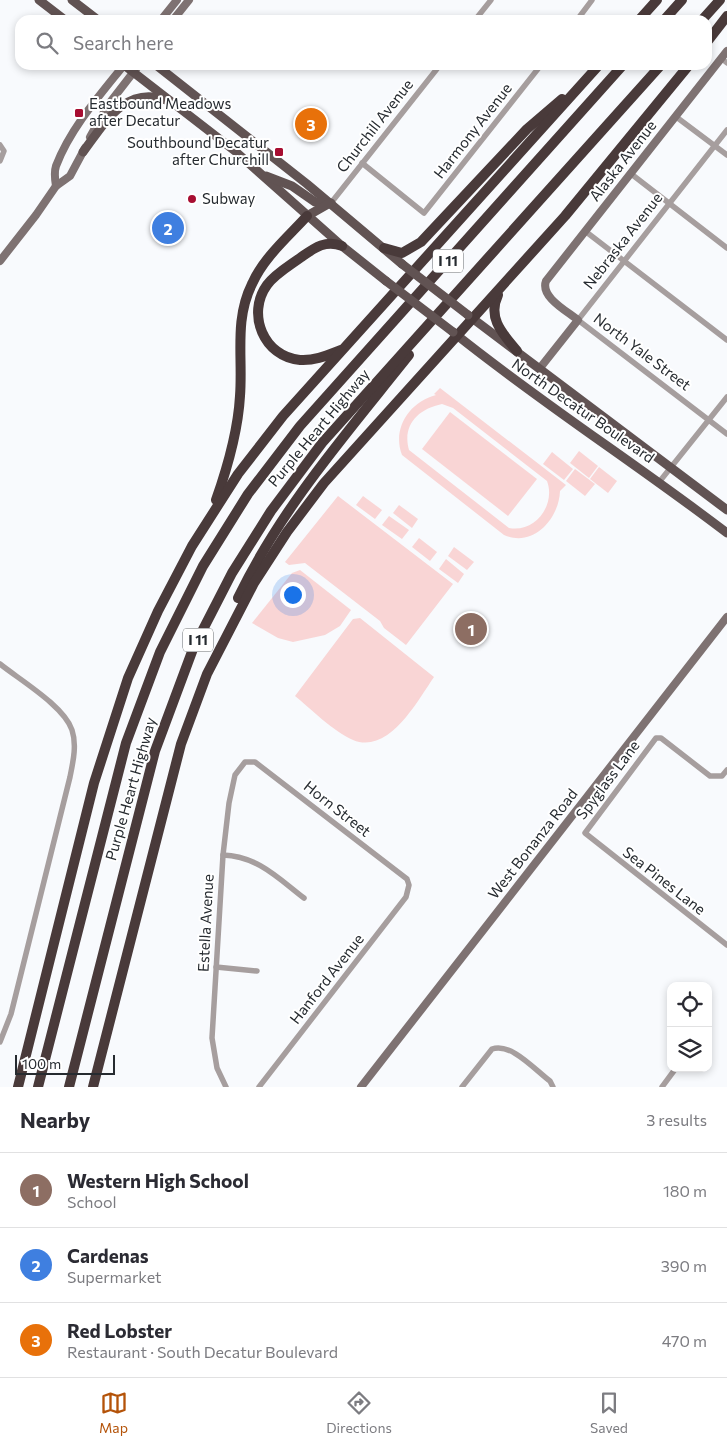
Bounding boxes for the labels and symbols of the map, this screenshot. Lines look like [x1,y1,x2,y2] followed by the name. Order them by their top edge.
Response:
[332,75,416,176] street label: Churchill Avenue
[429,79,515,182] street label: Harmony Avenue
[89,94,231,129] place label: Eastbound Meadows after Decatur
[295,105,327,143] pin: 3
[73,107,85,119] marker: Eastbound Meadows after Decatur
[585,116,659,204] street label: Alaska Avenue
[127,133,269,168] place label: Southbound Decatur after Churchill
[273,146,285,158] marker: Southbound Decatur after Churchill
[202,189,255,207] place label: Subway
[579,189,666,292] street label: Nebraska Avenue
[186,193,198,205] marker: Subway
[152,209,184,247] pin: 2
[433,250,463,272] road number: I 11
[590,309,695,394] street label: North Yale Street
[509,354,658,466] street label: North Decatur Boulevard
[264,365,373,490] street label: Purple Heart Highway
[280,582,306,608] your location
[455,610,487,648] pin: 1
[183,628,213,652] road number: I 11
[101,715,159,862] street label: Purple Heart Highway
[572,736,643,822] street label: Spyglass Lane
[301,776,375,840] street label: Horn Street
[484,785,581,902] street label: West Bonanza Road
[620,842,710,918] street label: Sea Pines Lane
[193,873,217,972] street label: Estella Avenue
[285,930,367,1027] street label: Hanford Avenue
[15,1052,115,1075] scale bar

